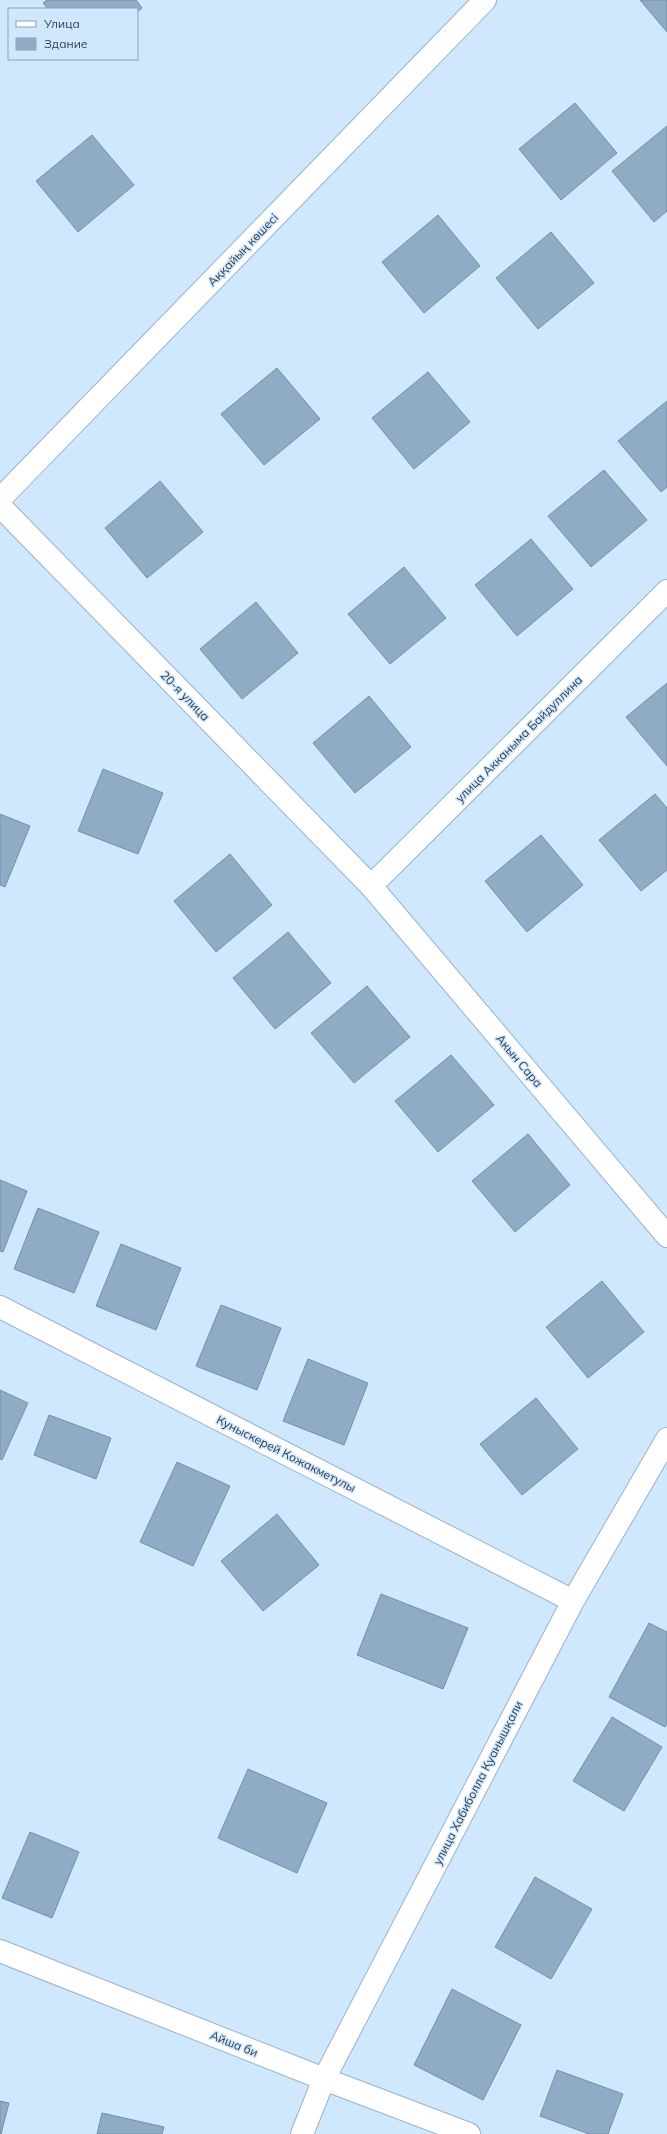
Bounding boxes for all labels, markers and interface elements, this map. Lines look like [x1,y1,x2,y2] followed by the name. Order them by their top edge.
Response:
[8,8,138,60] legend
[43,16,80,31] text: Улица
[44,36,88,51] text: Здание
[204,210,281,289] street label: Аққайың көшесі
[158,667,213,724] street label: 20-я улица
[452,672,585,805] street label: улица Акканыма Байдуллина
[493,1031,546,1090] street label: Акын Сара
[214,1412,358,1495] street label: Куныскерей Кожакметулы
[430,1698,526,1867] street label: улица Хабиболла Қуанышқали
[208,2027,260,2060] street label: Айша би

